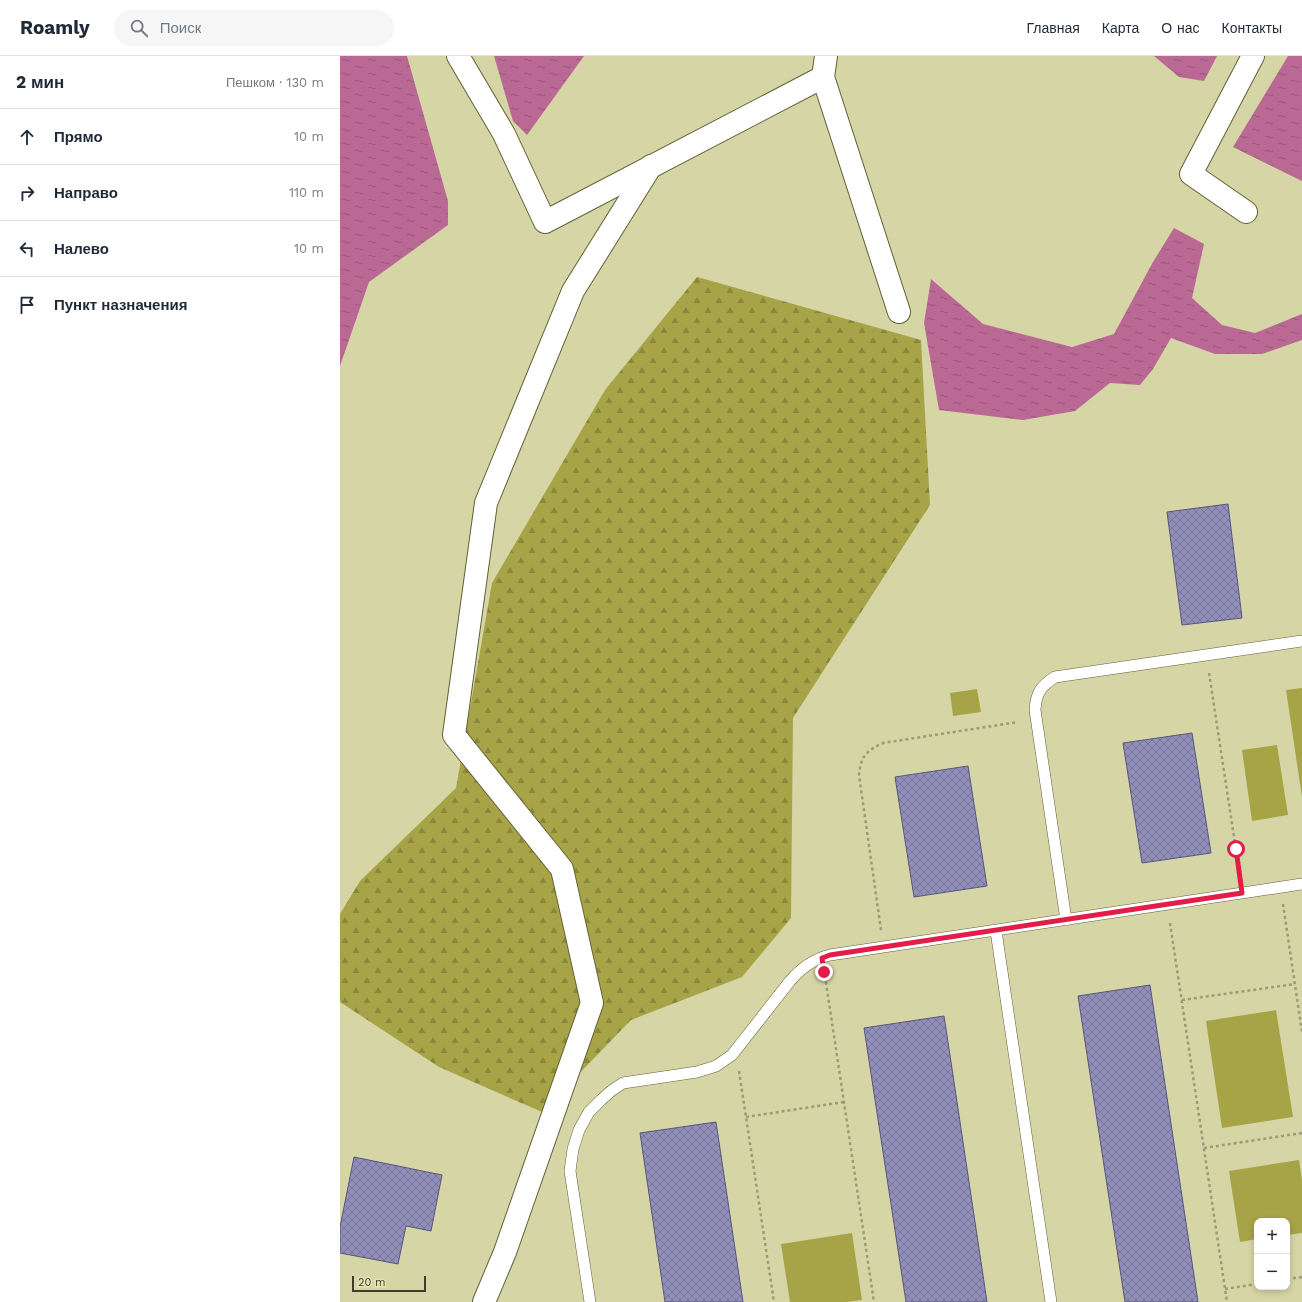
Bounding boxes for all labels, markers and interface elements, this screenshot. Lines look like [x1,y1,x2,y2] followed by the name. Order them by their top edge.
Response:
[114,10,394,46] search box
[20,16,90,39] text: Roamly
[128,17,150,39] icon: search
[160,19,201,37] text: Поиск
[1027,20,1080,36] text: Главная
[1102,20,1139,36] text: Карта
[1161,20,1200,36] text: О нас
[1222,20,1282,36] text: Контакты
[16,72,64,92] text: 2 мин
[226,75,324,90] text: Пешком · 130 m
[16,126,38,148] icon: ahead
[54,128,103,146] text: Прямо
[294,129,324,144] text: 10 m
[16,182,38,204] icon: right
[54,184,118,202] text: Направо
[289,185,324,200] text: 110 m
[16,238,38,260] icon: left
[54,240,109,258] text: Налево
[294,241,324,256] text: 10 m
[16,294,38,316] icon: arrive
[54,296,187,314] text: Пункт назначения
[1227,840,1245,858] route start
[815,963,833,981] route end
[1254,1218,1290,1290] map controls
[1254,1218,1290,1254] button: +
[1254,1254,1290,1290] button: −
[352,1274,426,1293] scale bar
[358,1276,386,1289] text: 20 m

